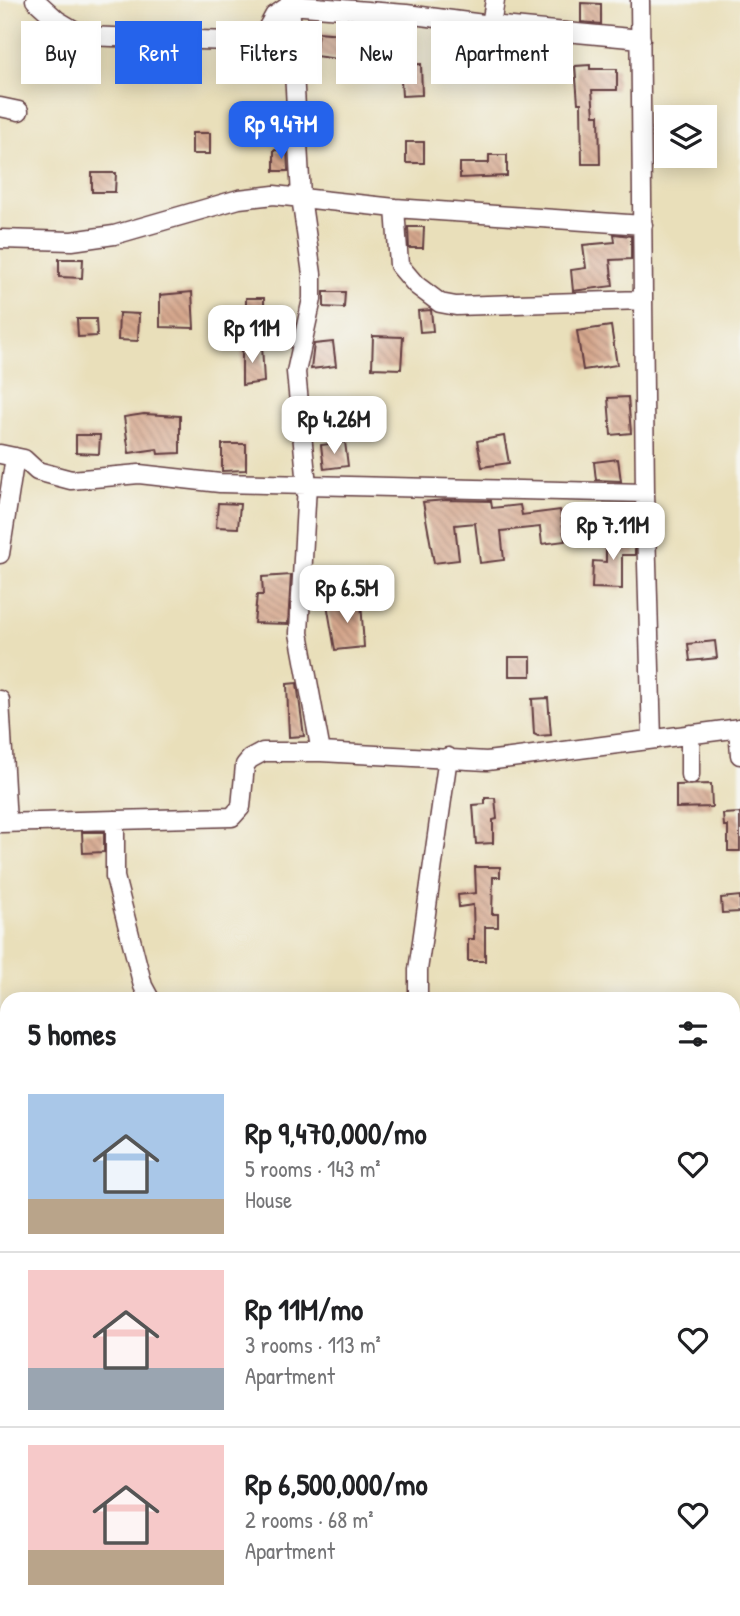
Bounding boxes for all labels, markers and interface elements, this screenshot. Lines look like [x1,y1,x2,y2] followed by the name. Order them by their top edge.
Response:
[21,21,101,84] chip: Buy
[115,21,202,84] chip: Rent
[216,21,322,84] chip: Filters
[336,21,417,84] chip: New
[431,21,573,84] chip: Apartment
[209,102,353,161] pin: Rp 9.47M
[654,105,717,168] map controls
[654,105,717,168] button: layers
[245,108,317,139] text: Rp 9.47M
[195,306,309,365] pin: Rp 11M
[224,312,280,343] text: Rp 11M
[262,396,406,456] pin: Rp 4.26M
[298,403,370,434] text: Rp 4.26M
[541,503,685,562] pin: Rp 7.11M
[577,509,649,540] text: Rp 7.11M
[282,566,412,625] pin: Rp 6.5M
[315,572,379,603] text: Rp 6.5M
[28,1014,116,1054] text: 5 homes
[674,1015,712,1053] icon: filters
[245,1113,427,1153] text: Rp 9,470,000/mo
[84,1122,168,1206] icon: home
[674,1145,712,1183] icon: heart
[245,1153,381,1184] text: 5 rooms · 143 m²
[245,1184,292,1215] text: House
[245,1289,363,1329] text: Rp 11M/mo
[84,1298,168,1382] icon: home
[674,1321,712,1359] icon: heart
[245,1329,381,1360] text: 3 rooms · 113 m²
[245,1360,335,1391] text: Apartment
[245,1464,428,1504] text: Rp 6,500,000/mo
[84,1473,168,1557] icon: home
[674,1496,712,1534] icon: heart
[245,1504,373,1535] text: 2 rooms · 68 m²
[245,1535,335,1566] text: Apartment

